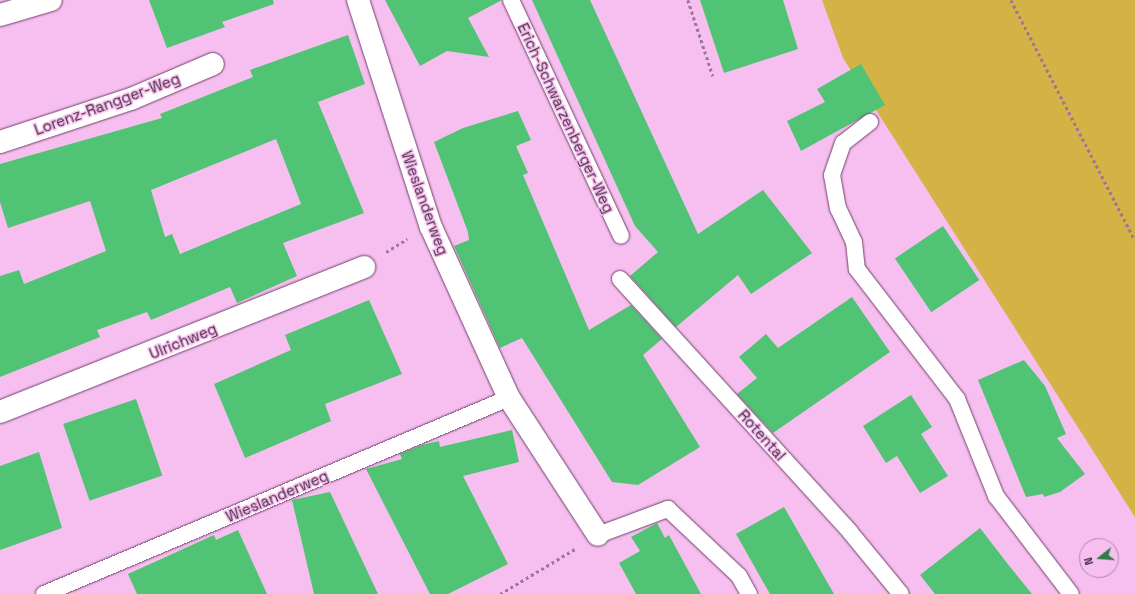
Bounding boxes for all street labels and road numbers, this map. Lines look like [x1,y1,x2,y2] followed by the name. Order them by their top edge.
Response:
[514,20,618,216] street label: Erich-Schwarzenberger-Weg
[32,69,182,139] street label: Lorenz-Rangger-Weg
[398,148,452,258] street label: Wieslanderweg
[146,319,220,363] street label: Ulrichweg
[735,406,789,464] street label: Rotental
[223,466,331,526] street label: Wieslanderweg

